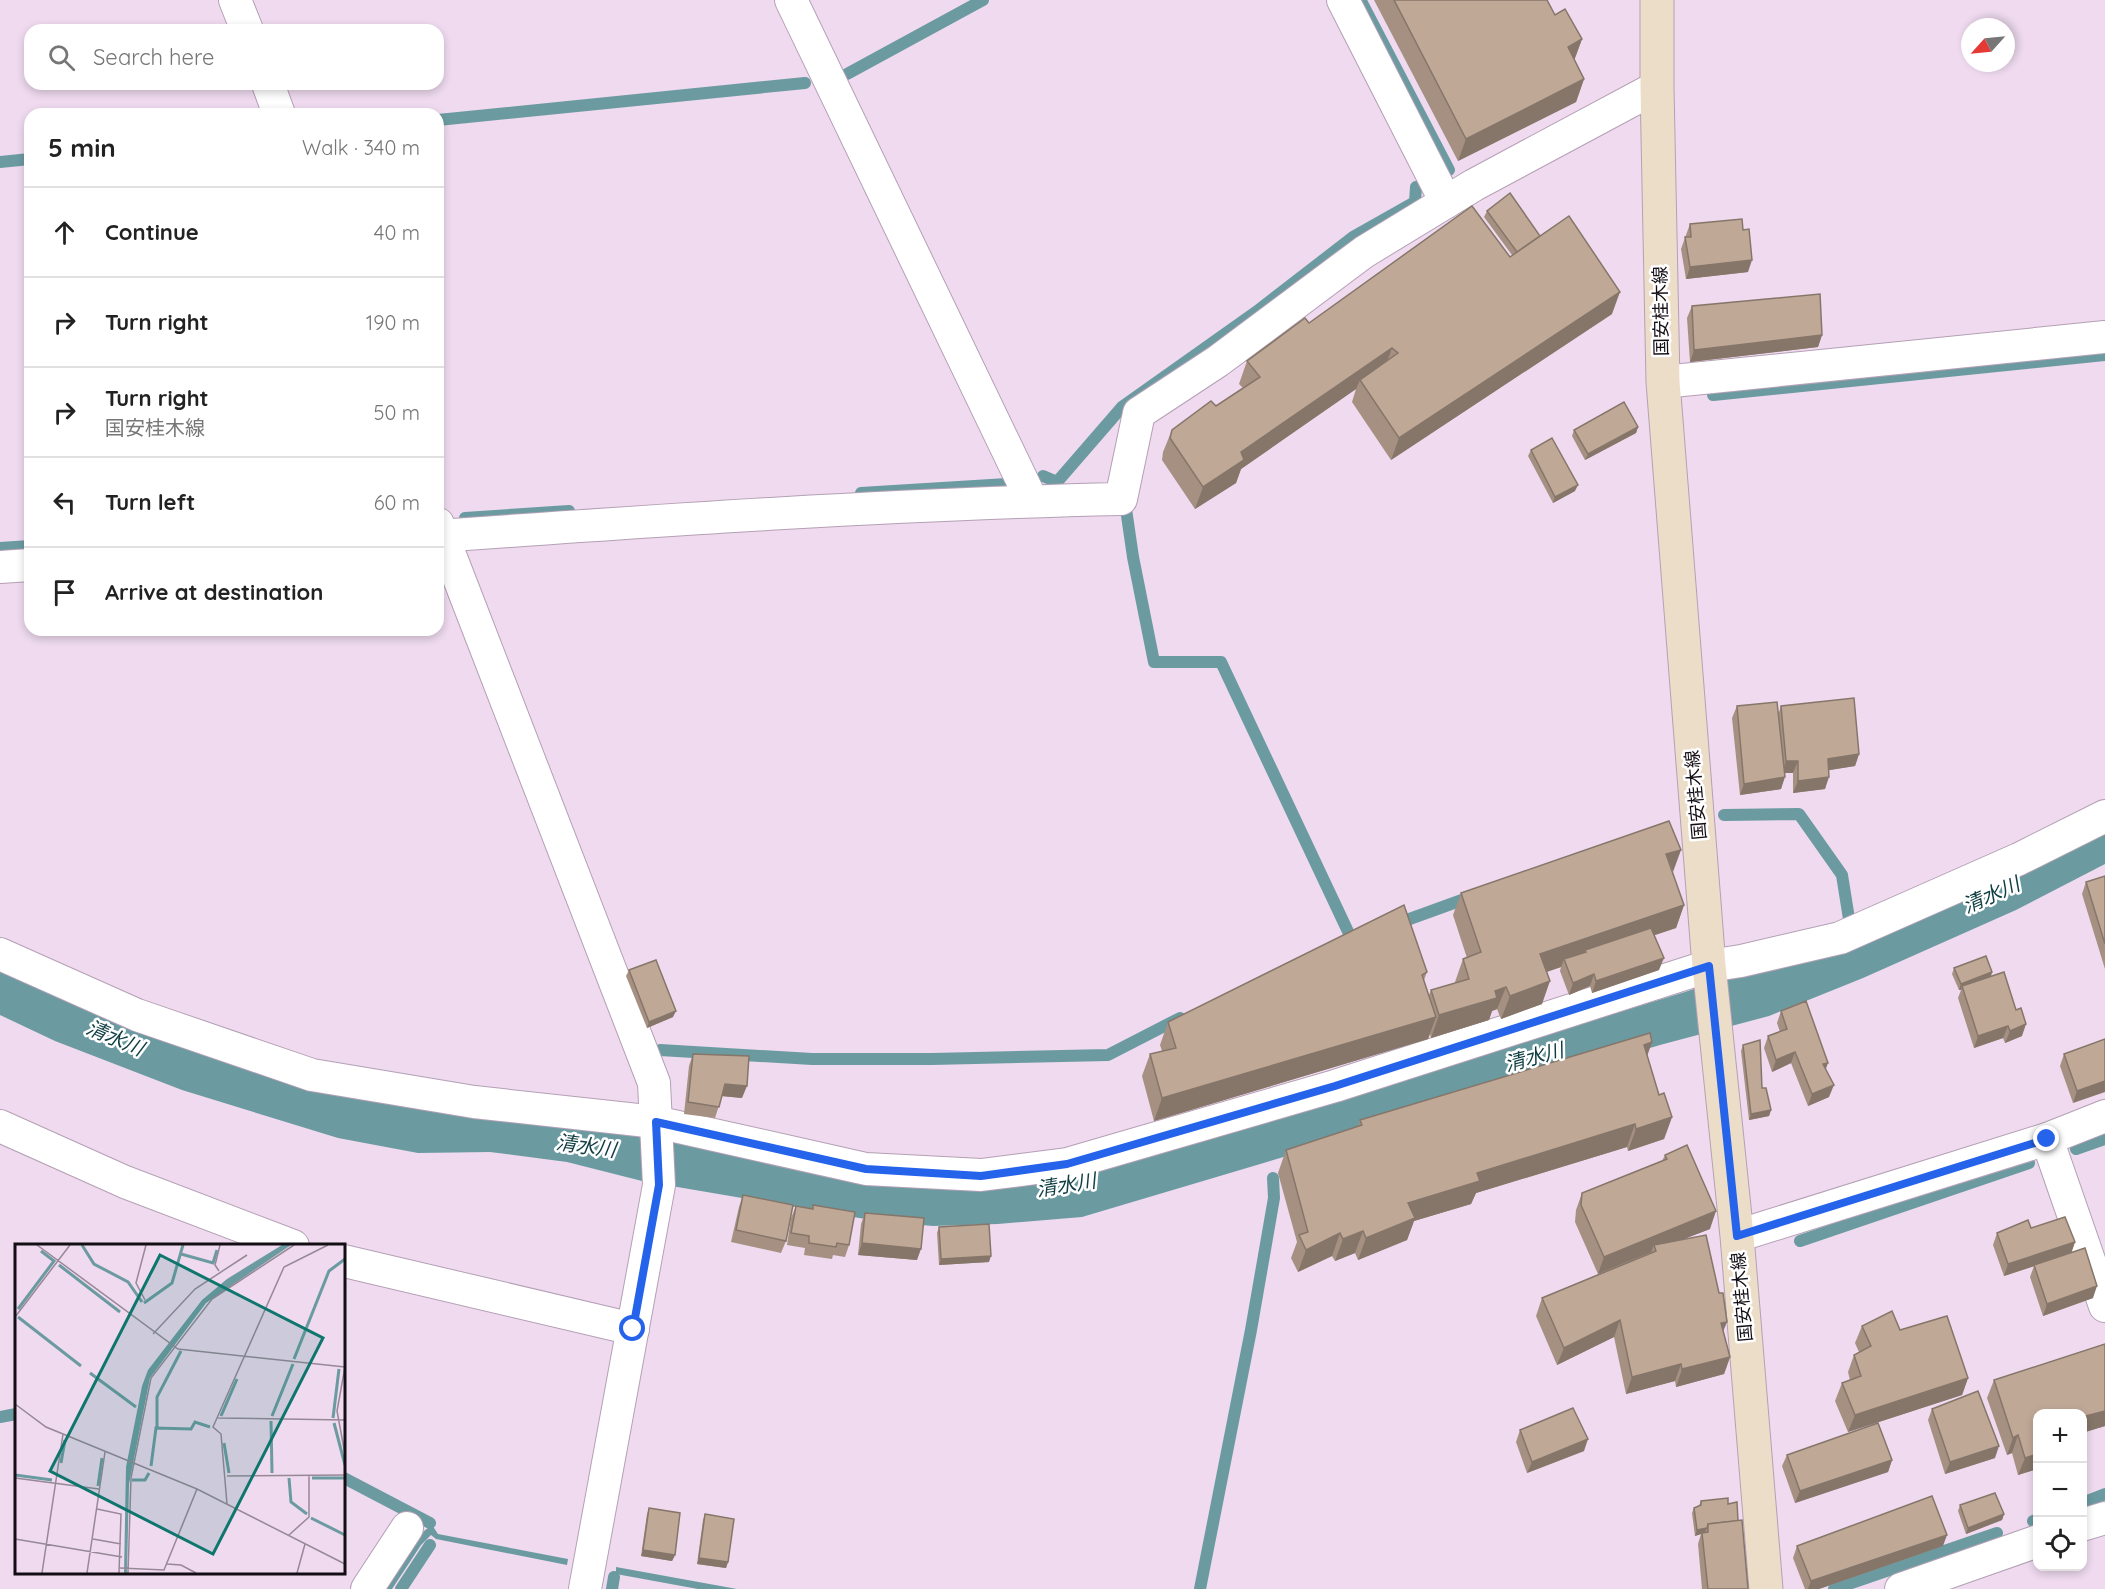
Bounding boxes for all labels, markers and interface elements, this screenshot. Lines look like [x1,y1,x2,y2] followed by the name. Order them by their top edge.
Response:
[1961,18,2015,72] north arrow
[24,24,444,90] search box
[45,41,78,74] icon: search
[93,43,214,71] text: Search here
[48,131,116,164] text: 5 min
[302,135,420,160] text: Walk · 340 m
[48,216,81,249] icon: ahead
[105,218,199,246] text: Continue
[374,220,420,245] text: 40 m
[1648,266,1673,356] street label: 国安桂木線
[48,306,81,339] icon: right
[105,308,209,336] text: Turn right
[366,310,420,335] text: 190 m
[105,384,209,412] text: Turn right
[48,396,81,429] icon: right
[374,400,420,425] text: 50 m
[105,415,205,440] text: 国安桂木線
[48,486,81,519] icon: left
[105,488,195,516] text: Turn left
[374,490,420,515] text: 60 m
[48,576,81,609] icon: arrive
[105,578,323,606] text: Arrive at destination
[1680,749,1711,841] street label: 国安桂木線
[1958,870,2025,918] water label: 清水川
[83,1014,150,1062] water label: 清水川
[1502,1036,1568,1076] water label: 清水川
[2033,1125,2059,1151] route end
[555,1129,619,1162] water label: 清水川
[1034,1167,1099,1202] water label: 清水川
[15,1244,345,1574] inset map
[1726,1251,1757,1343] street label: 国安桂木線
[619,1315,645,1341] route start
[2033,1409,2087,1571] map controls
[2033,1409,2087,1463] button: +
[2033,1463,2087,1517] button: −
[2033,1517,2087,1571] button: locate

